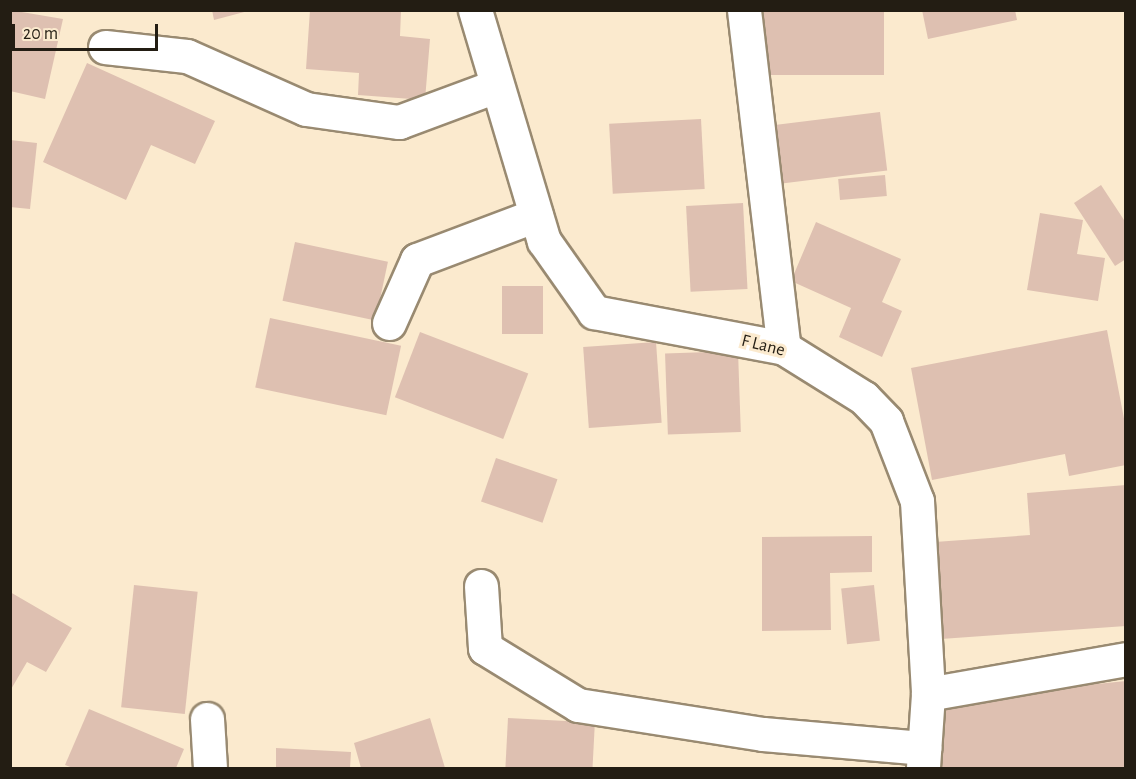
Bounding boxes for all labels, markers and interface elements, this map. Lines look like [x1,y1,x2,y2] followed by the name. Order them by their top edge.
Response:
[15,12,160,50] scale bar
[23,25,58,43] text: 20 m
[739,330,787,362] street label: F Lane

